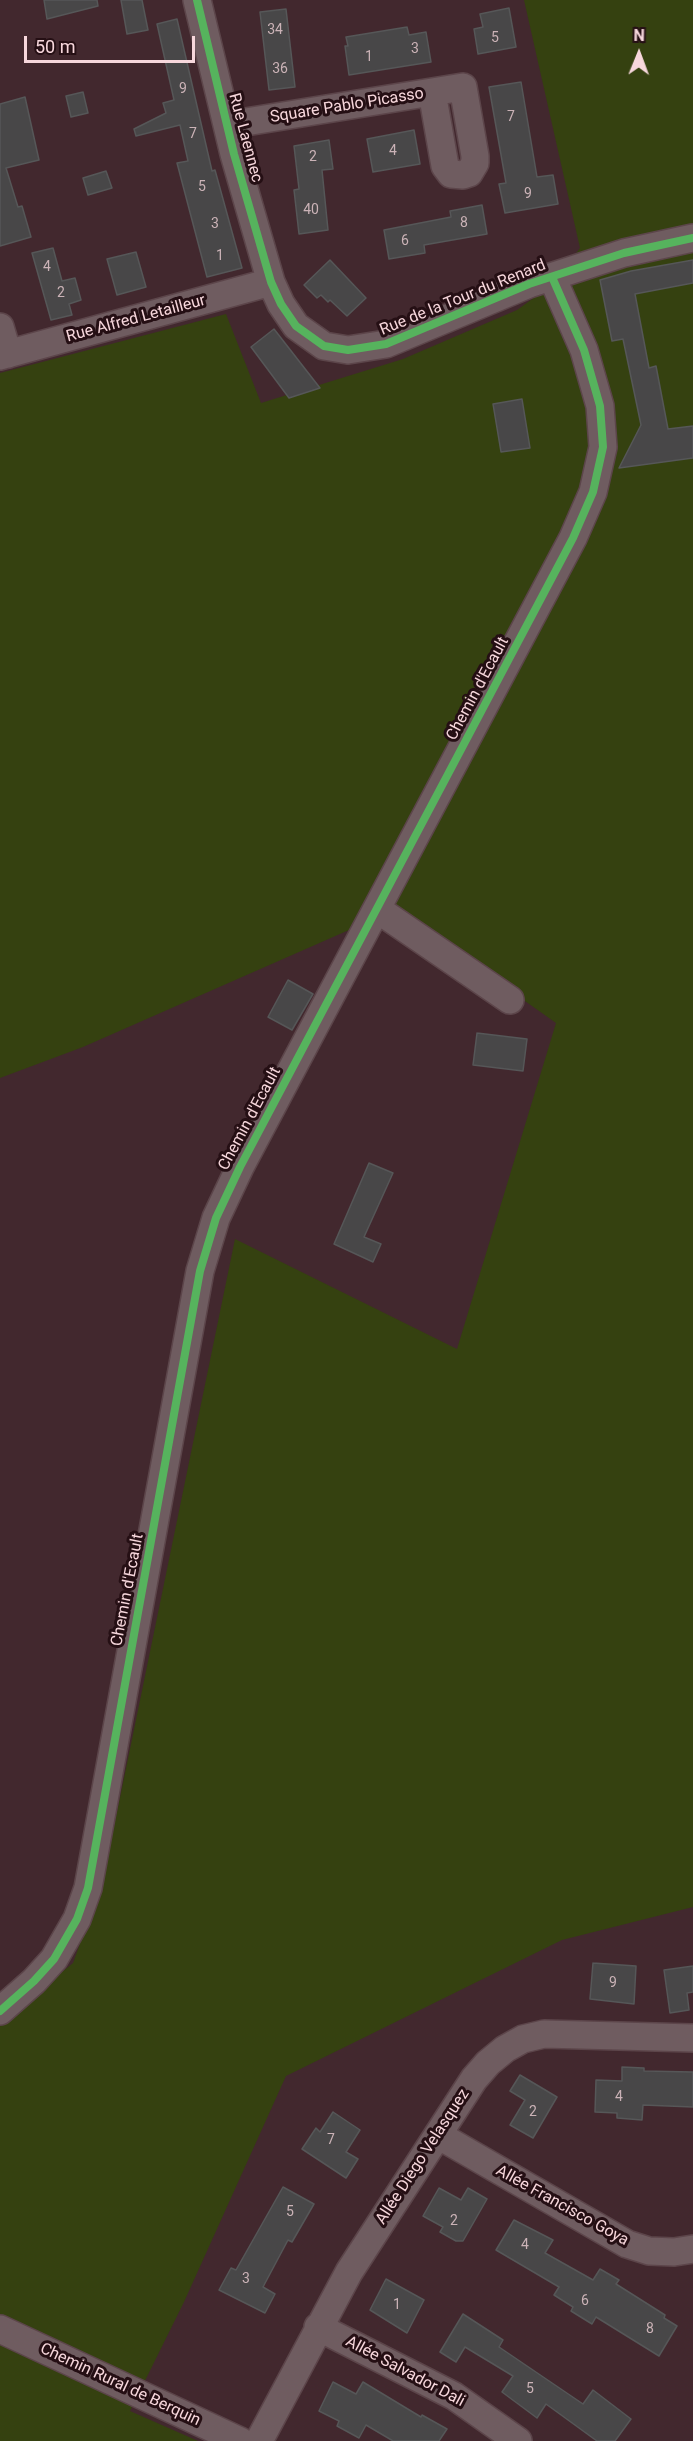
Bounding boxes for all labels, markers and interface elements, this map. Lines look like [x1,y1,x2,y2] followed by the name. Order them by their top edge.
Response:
[267,22,283,38] house number: 34
[27,24,198,62] scale bar
[609,24,669,84] north arrow
[634,26,645,45] text: N
[491,30,499,46] house number: 5
[35,36,75,57] text: 50 m
[411,41,419,57] house number: 3
[365,49,373,65] house number: 1
[272,61,288,77] house number: 36
[179,81,187,97] house number: 9
[269,84,425,128] street label: Square Pablo Picasso
[224,91,266,185] street label: Rue Laennec
[507,109,515,125] house number: 7
[189,126,197,142] house number: 7
[389,143,397,159] house number: 4
[309,149,317,165] house number: 2
[198,179,206,195] house number: 5
[524,186,532,202] house number: 9
[303,202,319,218] house number: 40
[460,215,468,231] house number: 8
[211,216,219,232] house number: 3
[401,233,409,249] house number: 6
[216,248,224,264] house number: 1
[377,256,549,340] street label: Rue de la Tour du Renard
[43,259,51,275] house number: 4
[57,285,65,301] house number: 2
[64,291,208,347] street label: Rue Alfred Letailleur
[443,634,513,744] street label: Chemin d'Ecault
[215,1064,285,1174] street label: Chemin d'Ecault
[108,1532,148,1648] street label: Chemin d'Ecault
[609,1975,617,1991] house number: 9
[372,2086,474,2228] street label: Allée Diego Velasquez
[615,2089,623,2105] house number: 4
[529,2104,537,2120] house number: 2
[327,2132,335,2148] house number: 7
[492,2162,632,2250] street label: Allée Francisco Goya
[286,2204,294,2220] house number: 5
[450,2213,458,2229] house number: 2
[521,2237,529,2253] house number: 4
[242,2271,250,2287] house number: 3
[581,2293,589,2309] house number: 6
[393,2297,401,2313] house number: 1
[646,2321,654,2337] house number: 8
[342,2333,468,2411] street label: Allée Salvador Dali
[37,2339,203,2431] street label: Chemin Rural de Berquin
[526,2381,534,2397] house number: 5

